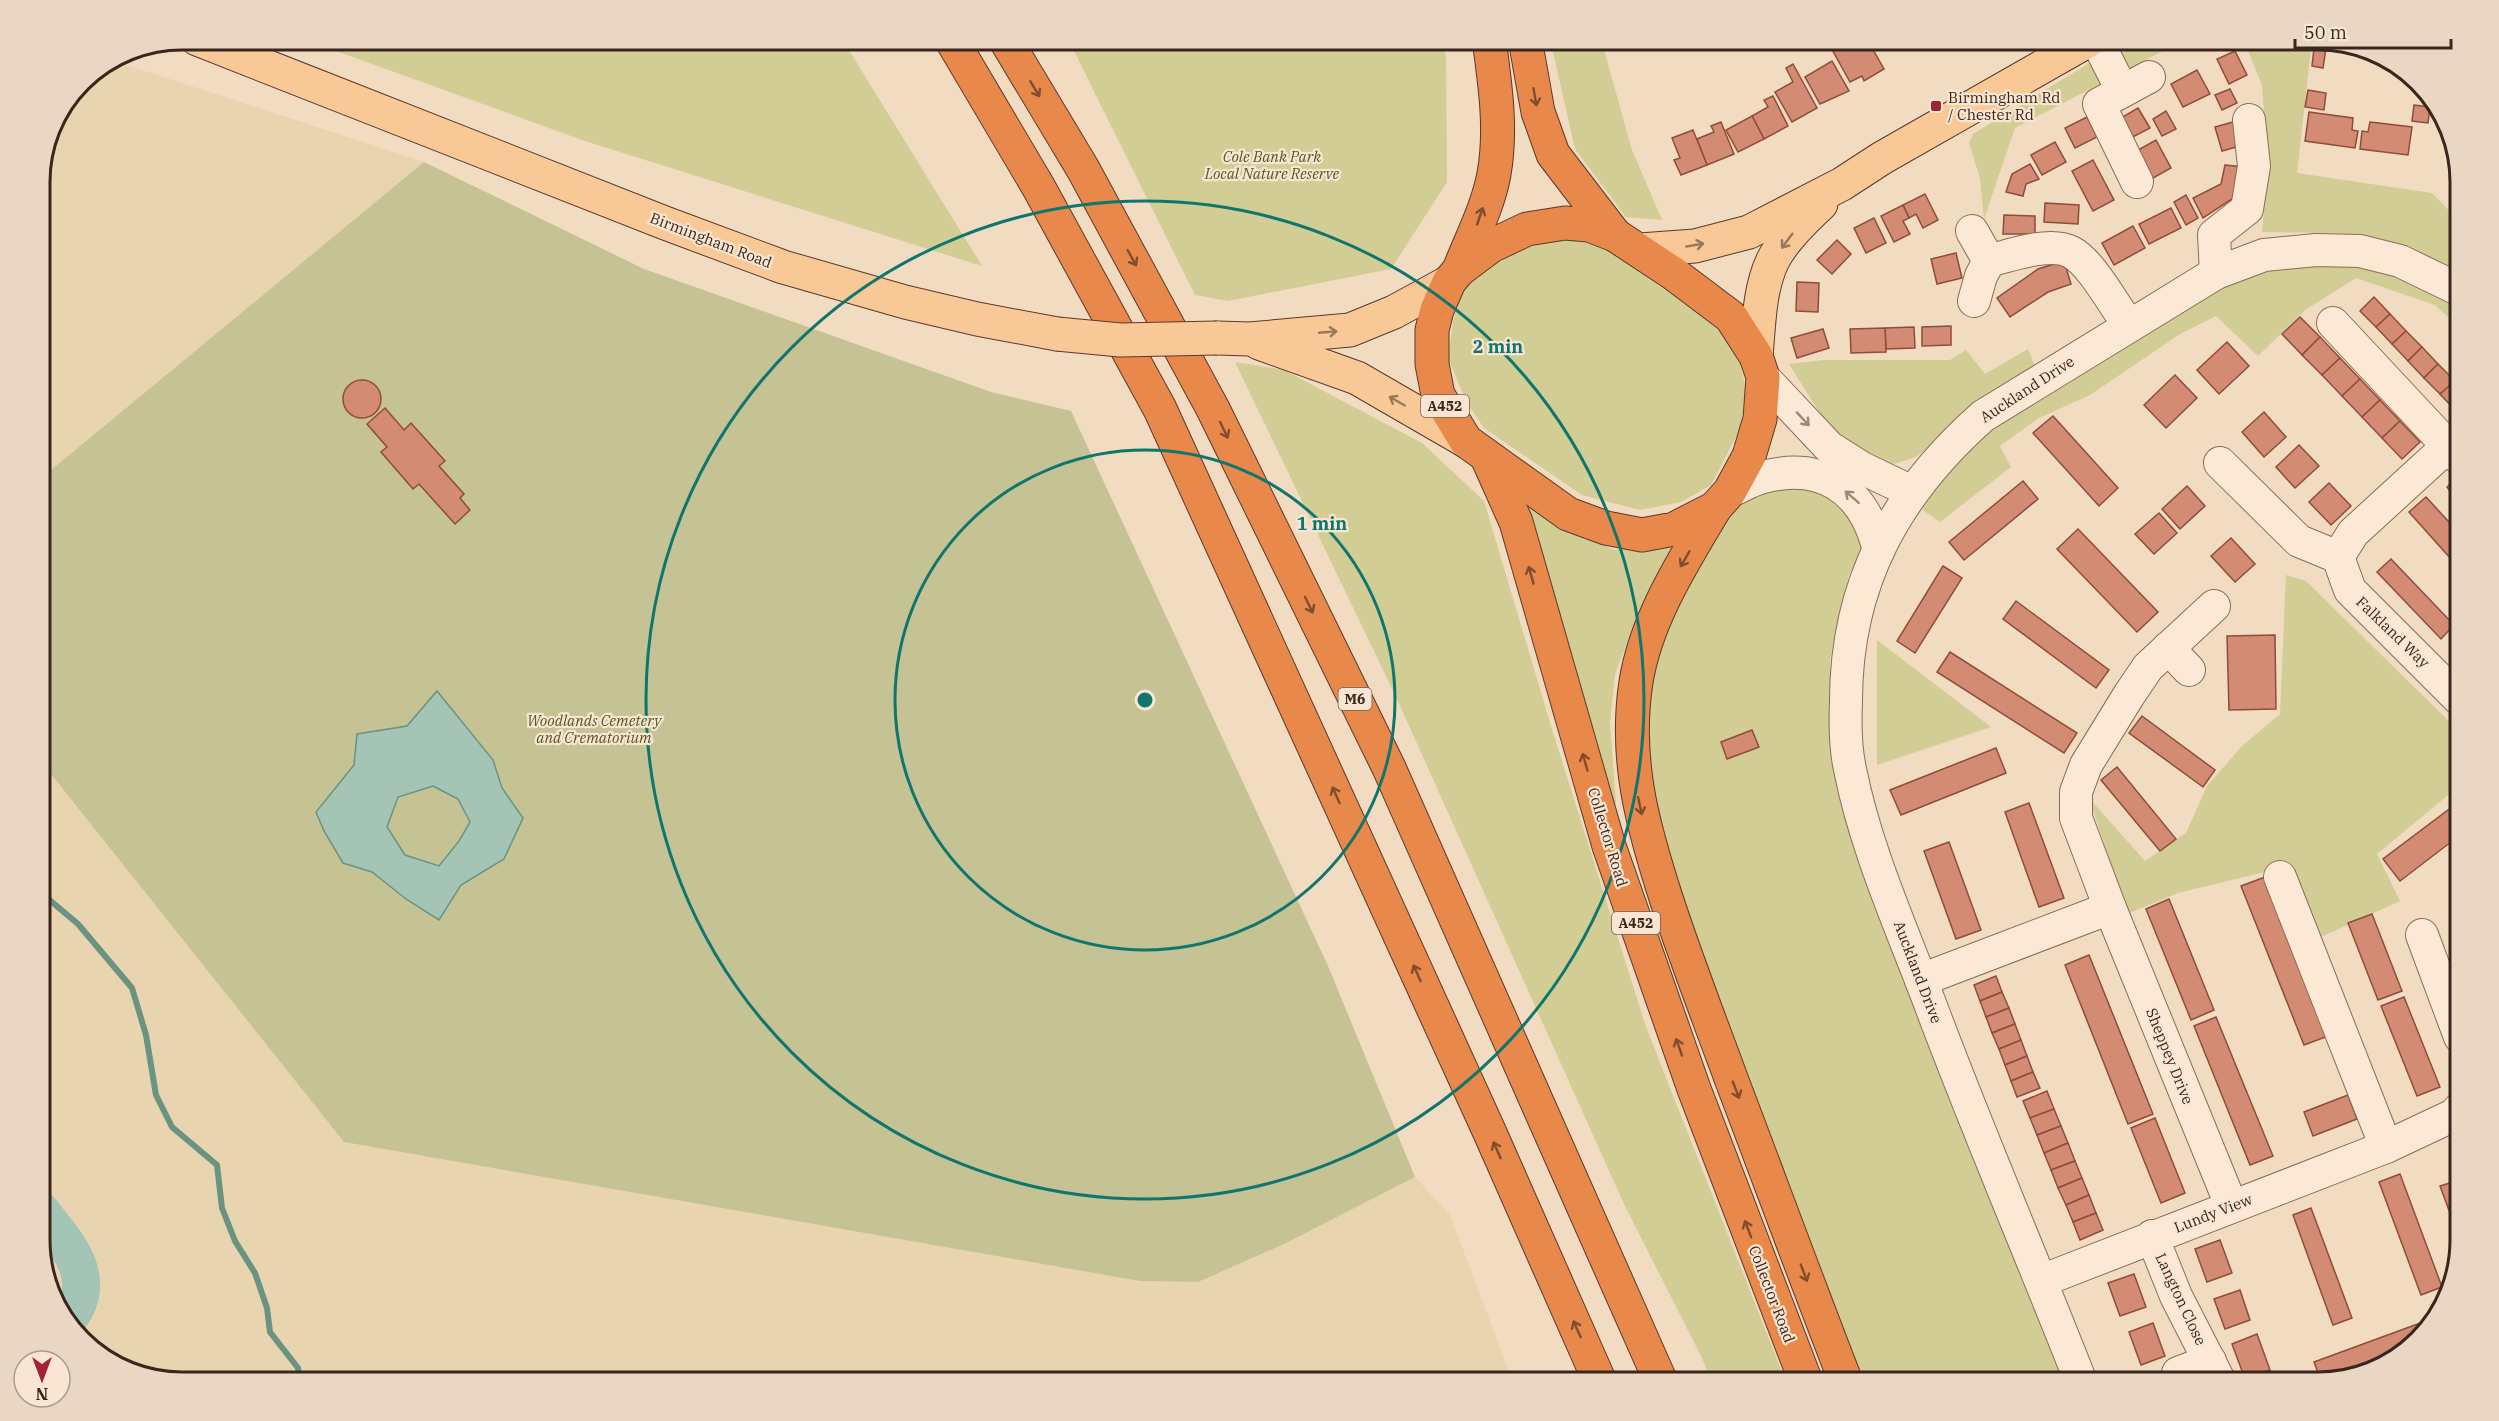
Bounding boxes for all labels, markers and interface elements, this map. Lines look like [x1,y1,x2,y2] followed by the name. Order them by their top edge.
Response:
[2295,12,2451,50] scale bar
[2304,21,2347,44] text: 50 m
[1029,80,1041,97] one-way arrow
[1530,86,1541,106] one-way arrow
[1948,88,2061,124] place label: Birmingham Rd / Chester Rd
[1929,99,1943,113] marker: Birmingham Rd / Chester Rd
[1204,147,1339,183] park label: Cole Bank Park Local Nature Reserve
[1476,207,1487,226] one-way arrow
[647,208,775,272] street label: Birmingham Road
[1781,233,1794,249] one-way arrow
[1685,239,1704,250] one-way arrow
[1127,249,1138,267] one-way arrow
[1318,326,1338,337] one-way arrow
[1473,335,1523,358] text: 2 min
[1976,351,2078,427] street label: Auckland Drive
[1389,395,1406,407] one-way arrow
[1421,395,1469,417] road number: A452
[1796,411,1810,426] one-way arrow
[1218,421,1230,439] one-way arrow
[1845,490,1860,504] one-way arrow
[1297,512,1347,535] text: 1 min
[1679,550,1691,567] one-way arrow
[1525,565,1536,584] one-way arrow
[2352,592,2434,672] street label: Falkland Way
[1304,596,1316,614] one-way arrow
[1338,688,1372,710] road number: M6
[1135,690,1155,710] centre of rings
[527,711,662,747] park label: Woodlands Cemetery and Crematorium
[1579,753,1590,772] one-way arrow
[1584,785,1632,889] street label: Collector Road
[1330,787,1342,805] one-way arrow
[1634,796,1646,815] one-way arrow
[1612,912,1660,934] road number: A452
[1890,918,1946,1026] street label: Auckland Drive
[1411,964,1422,982] one-way arrow
[2142,1005,2198,1107] street label: Sheppey Drive
[1673,1038,1684,1057] one-way arrow
[1731,1080,1742,1099] one-way arrow
[1491,1142,1503,1160] one-way arrow
[2171,1189,2255,1237] street label: Lundy View
[1741,1220,1752,1239] one-way arrow
[1745,1243,1799,1345] street label: Collector Road
[2151,1250,2211,1348] street label: Langton Close
[1799,1263,1810,1281] one-way arrow
[1570,1320,1582,1338] one-way arrow
[12,1349,72,1409] north arrow
[36,1384,48,1404] text: N

